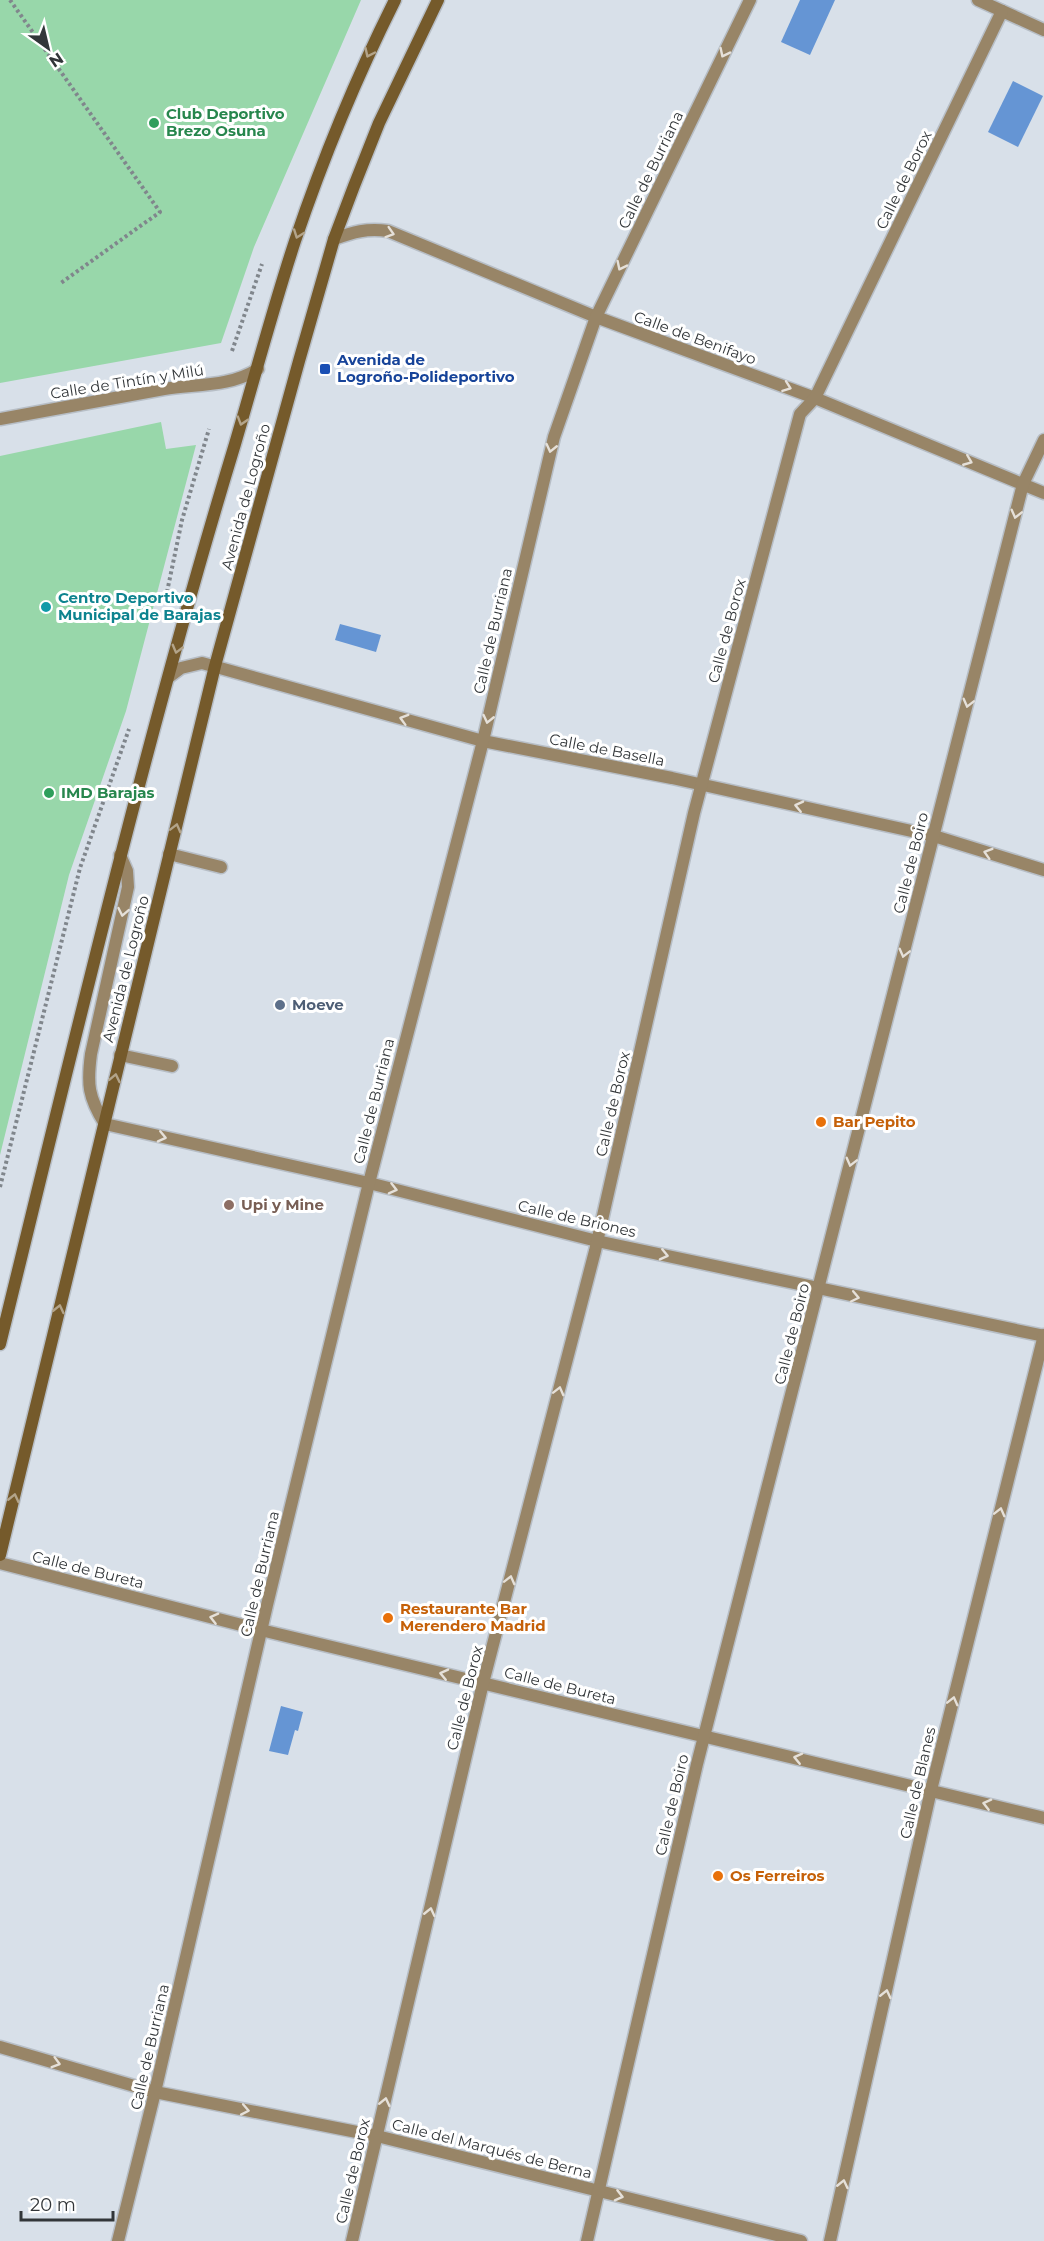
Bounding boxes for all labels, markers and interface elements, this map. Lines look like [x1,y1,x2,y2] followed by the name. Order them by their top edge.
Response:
[18,18,78,78] north arrow
[365,46,377,57] one-way arrow
[720,46,732,57] one-way arrow
[45,49,67,72] text: N
[166,104,285,140] place label: Club Deportivo Brezo Osuna
[614,108,687,232] street label: Calle de Burriana
[147,116,161,130] marker: Club Deportivo Brezo Osuna
[871,127,936,232] street label: Calle de Borox
[384,226,395,238] one-way arrow
[292,228,305,239] one-way arrow
[617,260,628,270] one-way arrow
[631,307,759,369] street label: Calle de Benifayo
[336,350,515,386] place label: Avenida de Logroño-Polideportivo
[49,360,205,403] street label: Calle de Tintín y Milú
[318,362,332,376] marker: Avenida de Logroño-Polideportivo
[781,380,792,393] one-way arrow
[237,415,249,426] one-way arrow
[217,422,274,572] street label: Avenida de Logroño
[546,443,559,453] one-way arrow
[961,454,972,466] one-way arrow
[1010,508,1023,518] one-way arrow
[469,566,516,696] street label: Calle de Burriana
[703,577,750,685] street label: Calle de Borox
[58,588,221,624] place label: Centro Deportivo Municipal de Barajas
[39,600,53,614] marker: Centro Deportivo Municipal de Barajas
[171,643,184,653] one-way arrow
[962,697,975,707] one-way arrow
[399,714,409,726] one-way arrow
[482,714,495,724] one-way arrow
[548,729,666,770] street label: Calle de Basella
[61,783,155,802] place label: IMD Barajas
[42,786,56,800] marker: IMD Barajas
[794,800,804,813] one-way arrow
[889,810,932,915] street label: Calle de Boiro
[168,823,181,833] one-way arrow
[983,848,994,860] one-way arrow
[98,893,153,1044] street label: Avenida de Logroño
[117,906,130,916] one-way arrow
[899,948,912,958] one-way arrow
[292,995,344,1014] place label: Moeve
[273,998,287,1012] marker: Moeve
[349,1036,398,1166] street label: Calle de Burriana
[591,1049,634,1158] street label: Calle de Borox
[108,1074,121,1084] one-way arrow
[833,1112,916,1131] place label: Bar Pepito
[814,1115,828,1129] marker: Bar Pepito
[157,1130,167,1143] one-way arrow
[846,1156,858,1167] one-way arrow
[388,1182,398,1195] one-way arrow
[241,1195,324,1214] place label: Upi y Mine
[516,1196,638,1241] street label: Calle de Briones
[222,1198,236,1212] marker: Upi y Mine
[659,1248,669,1261] one-way arrow
[770,1281,813,1386] street label: Calle de Boiro
[850,1290,860,1303] one-way arrow
[52,1304,65,1314] one-way arrow
[551,1386,564,1396] one-way arrow
[6,1493,19,1503] one-way arrow
[992,1507,1005,1517] one-way arrow
[236,1509,283,1639] street label: Calle de Burriana
[30,1546,146,1593] street label: Calle de Bureta
[503,1575,515,1586] one-way arrow
[400,1599,546,1635] place label: Restaurante Bar Merendero Madrid
[381,1611,395,1625] marker: Restaurante Bar Merendero Madrid
[209,1613,220,1625] one-way arrow
[442,1644,487,1752] street label: Calle de Borox
[502,1662,618,1709] street label: Calle de Bureta
[440,1669,450,1682] one-way arrow
[945,1696,958,1706] one-way arrow
[895,1725,940,1841] street label: Calle de Blanes
[651,1752,692,1857] street label: Calle de Boiro
[793,1753,803,1766] one-way arrow
[982,1798,992,1811] one-way arrow
[730,1866,825,1885] place label: Os Ferreiros
[711,1869,725,1883] marker: Os Ferreiros
[422,1908,435,1918] one-way arrow
[126,1982,173,2112] street label: Calle de Burriana
[878,1989,891,1999] one-way arrow
[50,2056,61,2068] one-way arrow
[378,2097,391,2107] one-way arrow
[240,2103,250,2116] one-way arrow
[390,2114,594,2183] street label: Calle del Marqués de Berna
[331,2116,374,2225] street label: Calle de Borox
[836,2179,849,2189] one-way arrow
[21,2184,112,2222] scale bar
[614,2189,624,2202] one-way arrow
[30,2194,76,2216] text: 20 m

